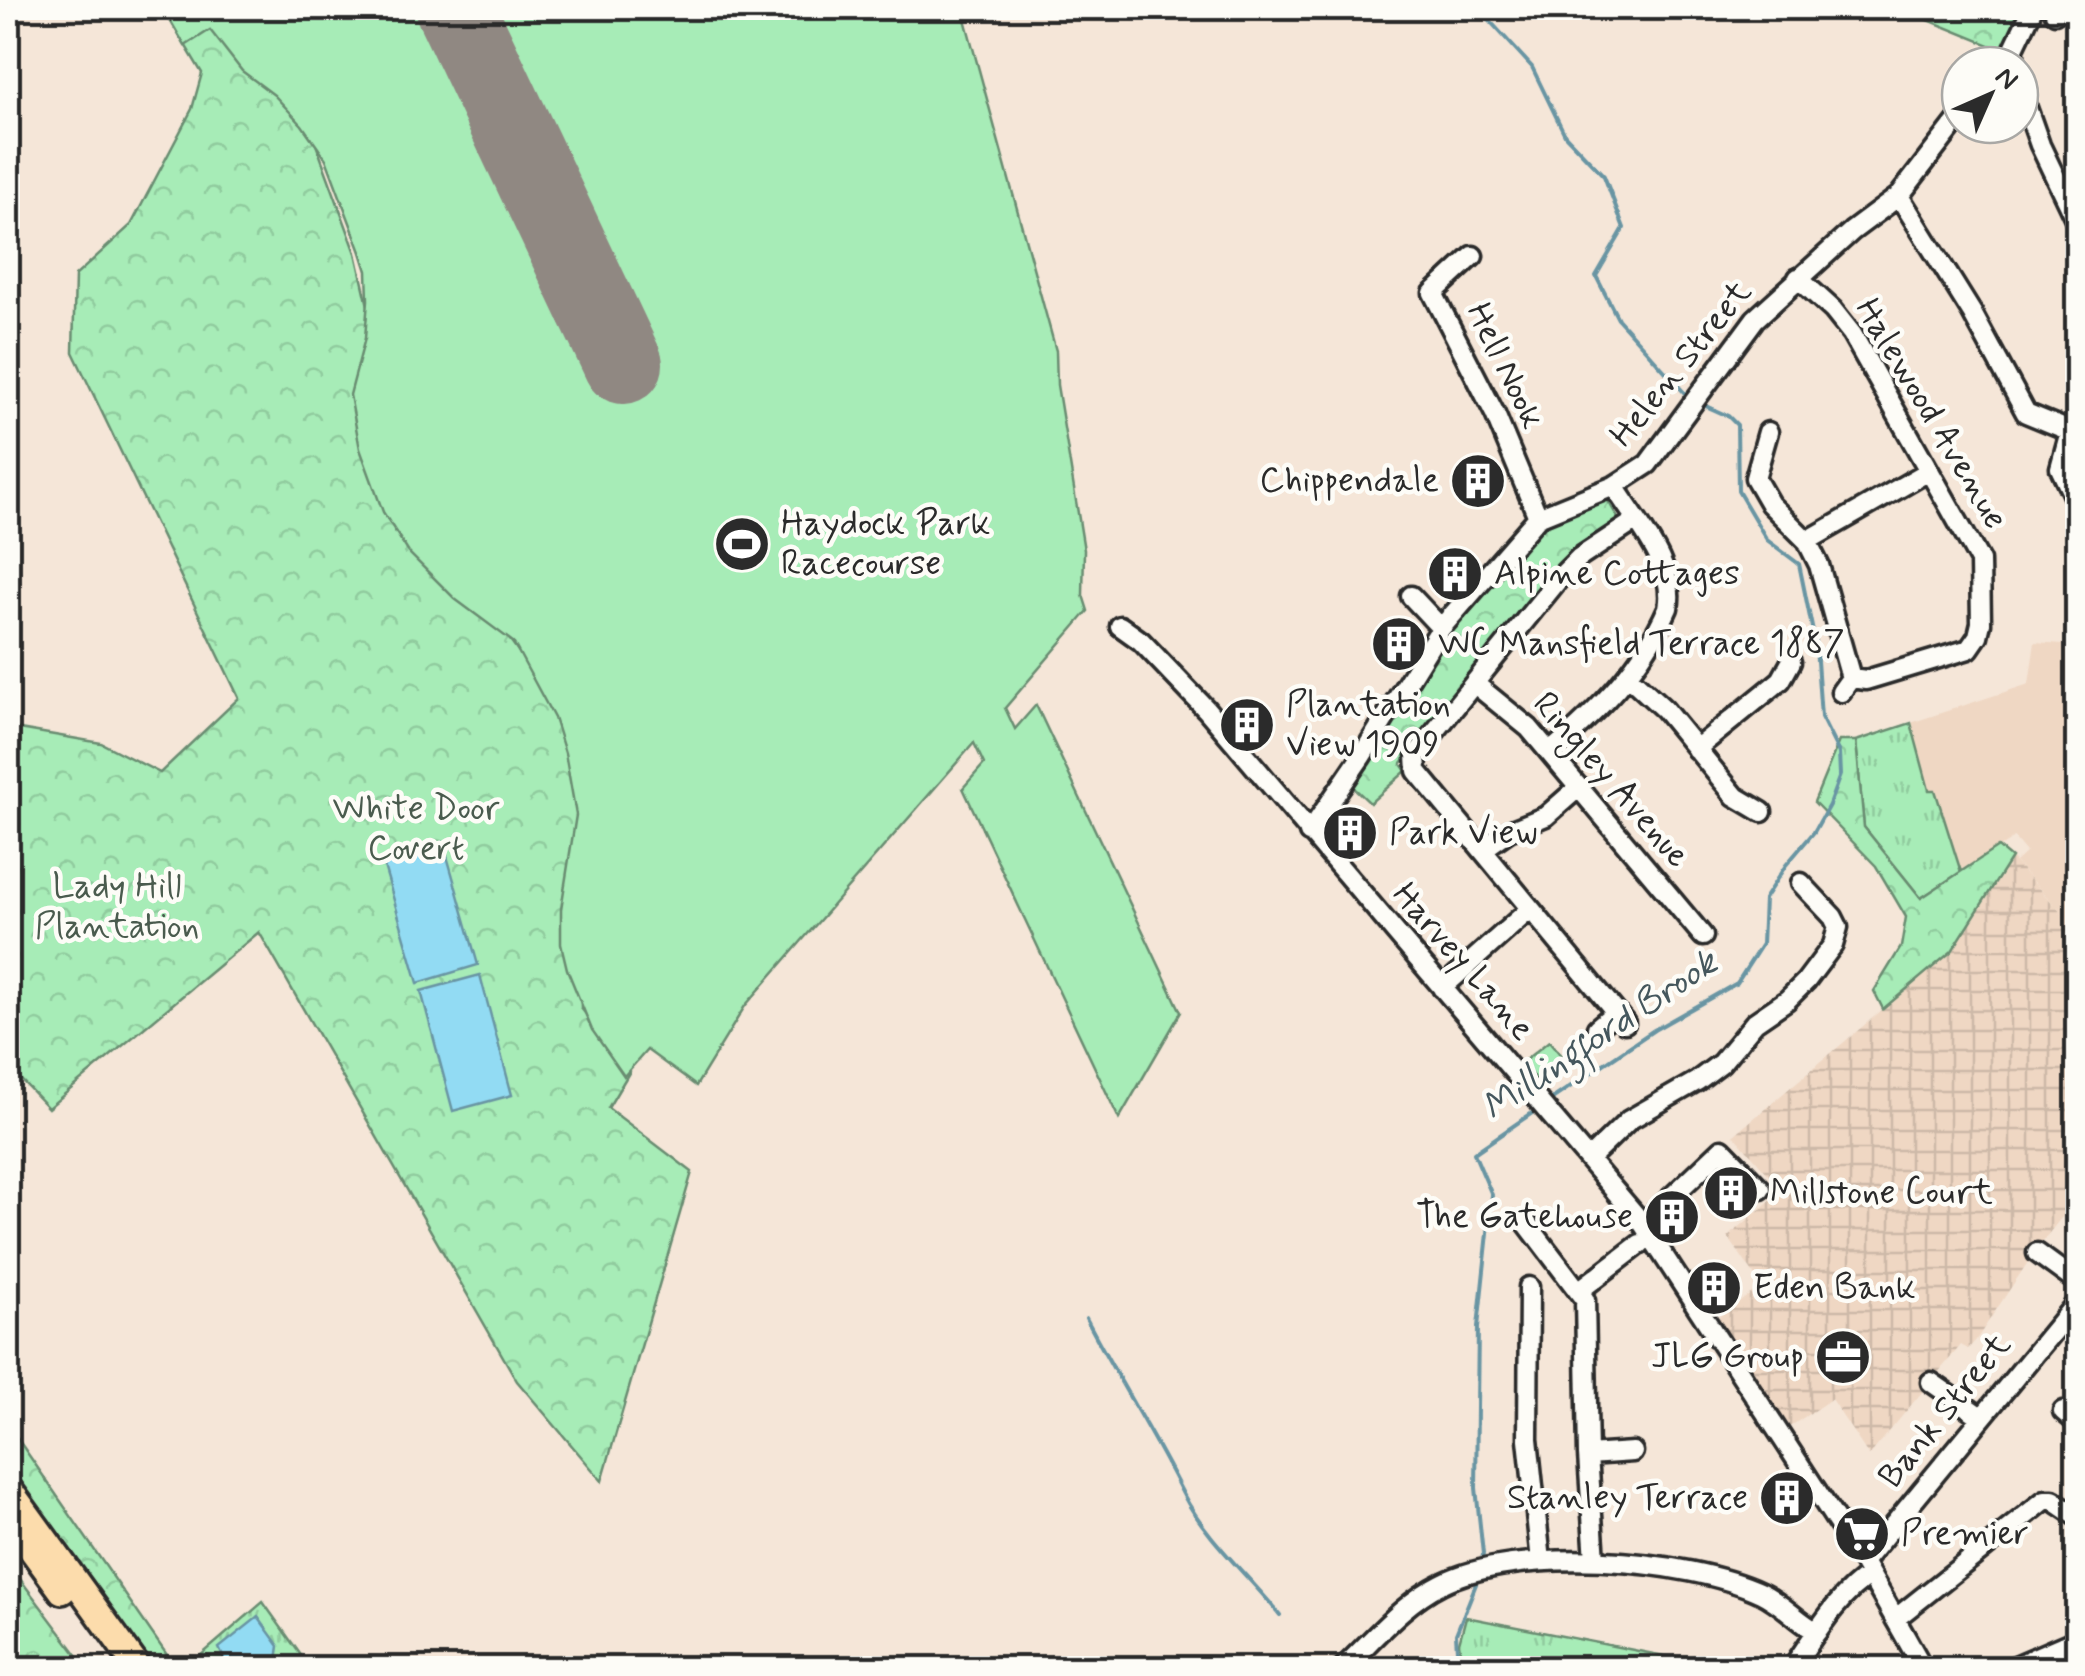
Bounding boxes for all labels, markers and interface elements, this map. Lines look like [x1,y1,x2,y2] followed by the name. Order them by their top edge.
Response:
[1940,45,2040,145] north arrow
[1986,59,2026,99] text: N
[1600,271,1763,457] street label: Helen Street
[1844,290,2018,538] street label: Halewood Avenue
[1455,295,1555,437] street label: Hell Nook
[1448,451,1508,511] building icon: Chippendale
[1259,458,1439,504] place label: Chippendale
[781,501,990,587] place label: Haydock Park Racecourse
[712,514,772,574] sports icon: Haydock Park Racecourse
[1425,544,1485,604] building icon: Alpine Cottages
[1494,551,1740,597] place label: Alpine Cottages
[1369,614,1429,674] building icon: WC Mansfield Terrace 1887
[1438,621,1845,667] place label: WC Mansfield Terrace 1887
[1286,682,1451,768] place label: Plantation View 1909
[1520,682,1700,880] street label: Ringley Avenue
[1217,695,1277,755] building icon: Plantation View 1909
[333,786,500,872] park label: White Door Covert
[1320,803,1380,863] building icon: Park View
[1389,810,1537,856] place label: Park View
[35,864,199,950] park label: Lady Hill Plantation
[1382,873,1544,1051] street label: Harvey Lane
[1473,938,1731,1136] water label: Millingford Brook
[1701,1163,1761,1223] building icon: Millstone Court
[1770,1170,1993,1216] place label: Millstone Court
[1642,1187,1702,1247] building icon: The Gatehouse
[1416,1194,1633,1240] place label: The Gatehouse
[1684,1258,1744,1318] building icon: Eden Bank
[1753,1265,1916,1311] place label: Eden Bank
[1868,1324,2022,1498] street label: Bank Street
[1813,1327,1873,1387] office icon: JLG Group
[1651,1334,1804,1380] place label: JLG Group
[1757,1468,1817,1528] building icon: Stanley Terrace
[1507,1475,1748,1521] place label: Stanley Terrace
[1832,1504,1892,1564] supermarket icon: Premier
[1901,1511,2029,1557] place label: Premier

